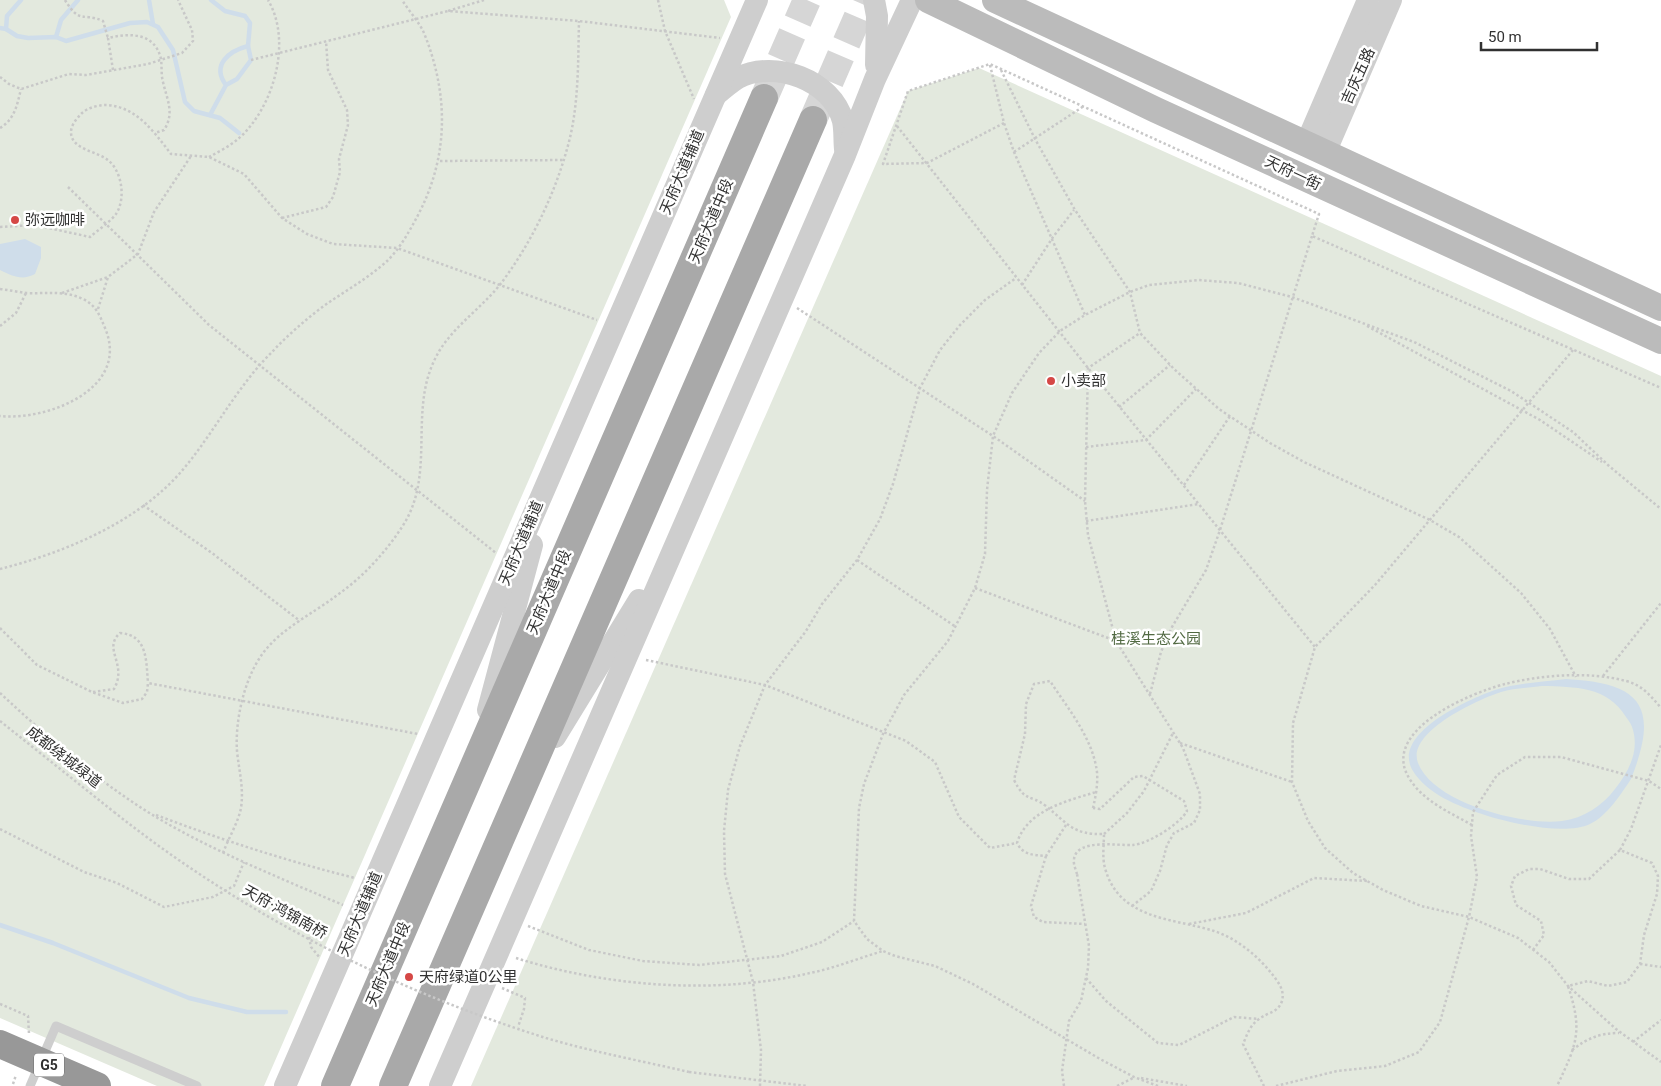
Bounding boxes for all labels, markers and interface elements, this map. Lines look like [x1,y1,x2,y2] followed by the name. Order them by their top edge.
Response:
[1481,20,1597,52] scale bar
[1488,28,1522,46] text: 50 m
[1338,45,1378,107] street label: 吉庆五路
[656,127,708,217] street label: 天府大道辅道
[1262,152,1324,194] street label: 天府一街
[685,176,737,266] street label: 天府大道中段
[25,211,85,229] place label: 弥远咖啡
[9,214,21,226] marker: 弥远咖啡
[1061,372,1106,390] place label: 小卖部
[1045,375,1057,387] marker: 小卖部
[495,498,547,588] street label: 天府大道辅道
[523,547,575,637] street label: 天府大道中段
[1111,630,1201,648] park label: 桂溪生态公园
[23,722,105,792] street label: 成都绕城绿道
[334,869,386,959] street label: 天府大道辅道
[240,881,330,943] street label: 天府·鸿锦南桥
[362,919,414,1009] street label: 天府大道中段
[419,968,517,986] place label: 天府绿道0公里
[403,971,415,983] marker: 天府绿道0公里
[34,1054,64,1076] road number: G5

